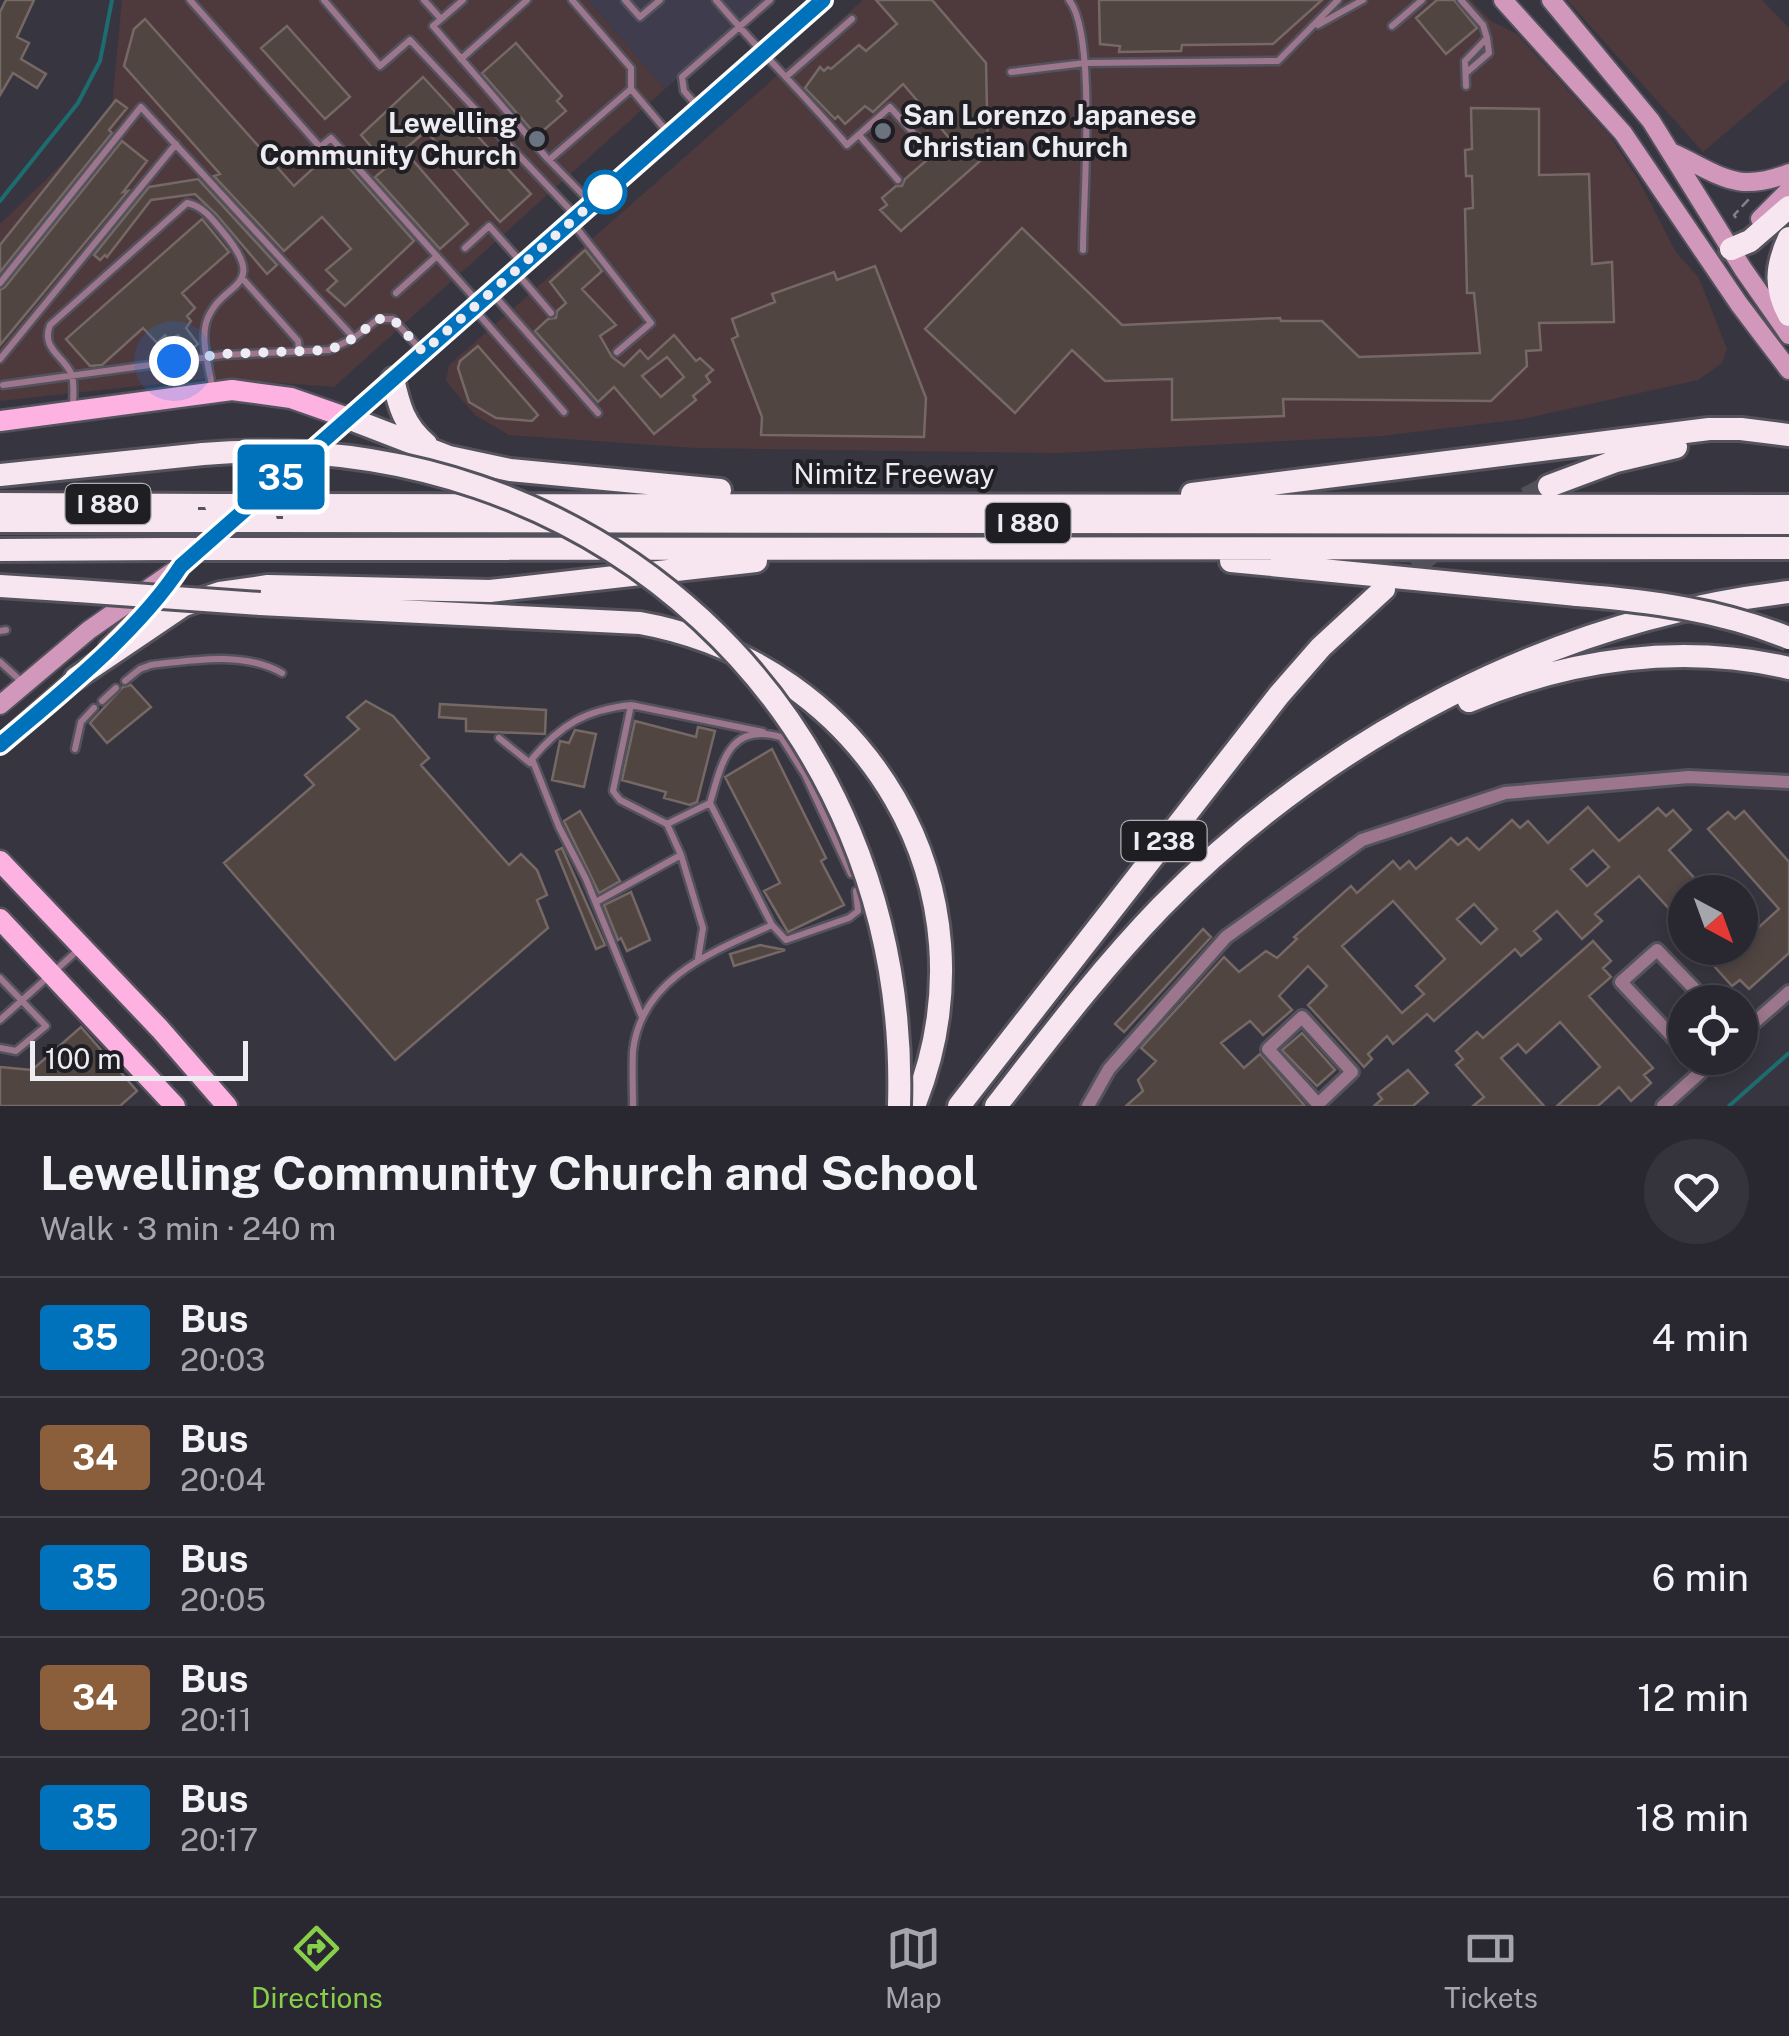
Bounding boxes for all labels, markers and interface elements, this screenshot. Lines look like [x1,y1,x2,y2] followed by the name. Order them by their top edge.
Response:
[903,98,1197,163] place label: San Lorenzo Japanese Christian Church
[259,106,517,171] place label: Lewelling Community Church
[872,120,894,142] marker: San Lorenzo Japanese Christian Church
[526,128,548,150] marker: Lewelling Community Church
[584,171,626,213] unlabelled marker
[149,336,199,386] your location
[236,444,326,510] line badge: 35
[258,457,304,498] text: 35
[794,457,994,490] street label: Nimitz Freeway
[66,484,150,524] road number: I 880
[986,503,1070,543] road number: I 880
[1122,821,1206,861] road number: I 238
[1668,875,1758,965] north arrow
[1668,875,1758,1075] map controls
[1668,985,1758,1075] button: locate
[30,1036,248,1080] scale bar
[45,1042,122,1075] text: 100 m
[1644,1139,1749,1244] button: heart
[40,1144,979,1201] text: Lewelling Community Church and School
[40,1210,336,1247] text: Walk · 3 min · 240 m
[180,1296,249,1341] text: Bus
[1651,1315,1749,1360] text: 4 min
[72,1317,118,1358] text: 35
[180,1341,265,1378] text: 20:03
[180,1416,249,1461] text: Bus
[1651,1435,1749,1480] text: 5 min
[72,1437,118,1478] text: 34
[180,1461,266,1498] text: 20:04
[180,1536,249,1581] text: Bus
[1652,1555,1749,1600] text: 6 min
[72,1557,118,1598] text: 35
[180,1581,266,1618] text: 20:05
[180,1656,249,1701] text: Bus
[1637,1675,1749,1720] text: 12 min
[72,1677,118,1718] text: 34
[180,1701,252,1738] text: 20:11
[180,1776,249,1821] text: Bus
[1635,1795,1749,1840] text: 18 min
[72,1797,118,1838] text: 35
[180,1821,258,1858] text: 20:17
[251,1921,383,2014] tab: Directions
[885,1921,942,2014] tab: Map
[1444,1921,1538,2014] tab: Tickets

